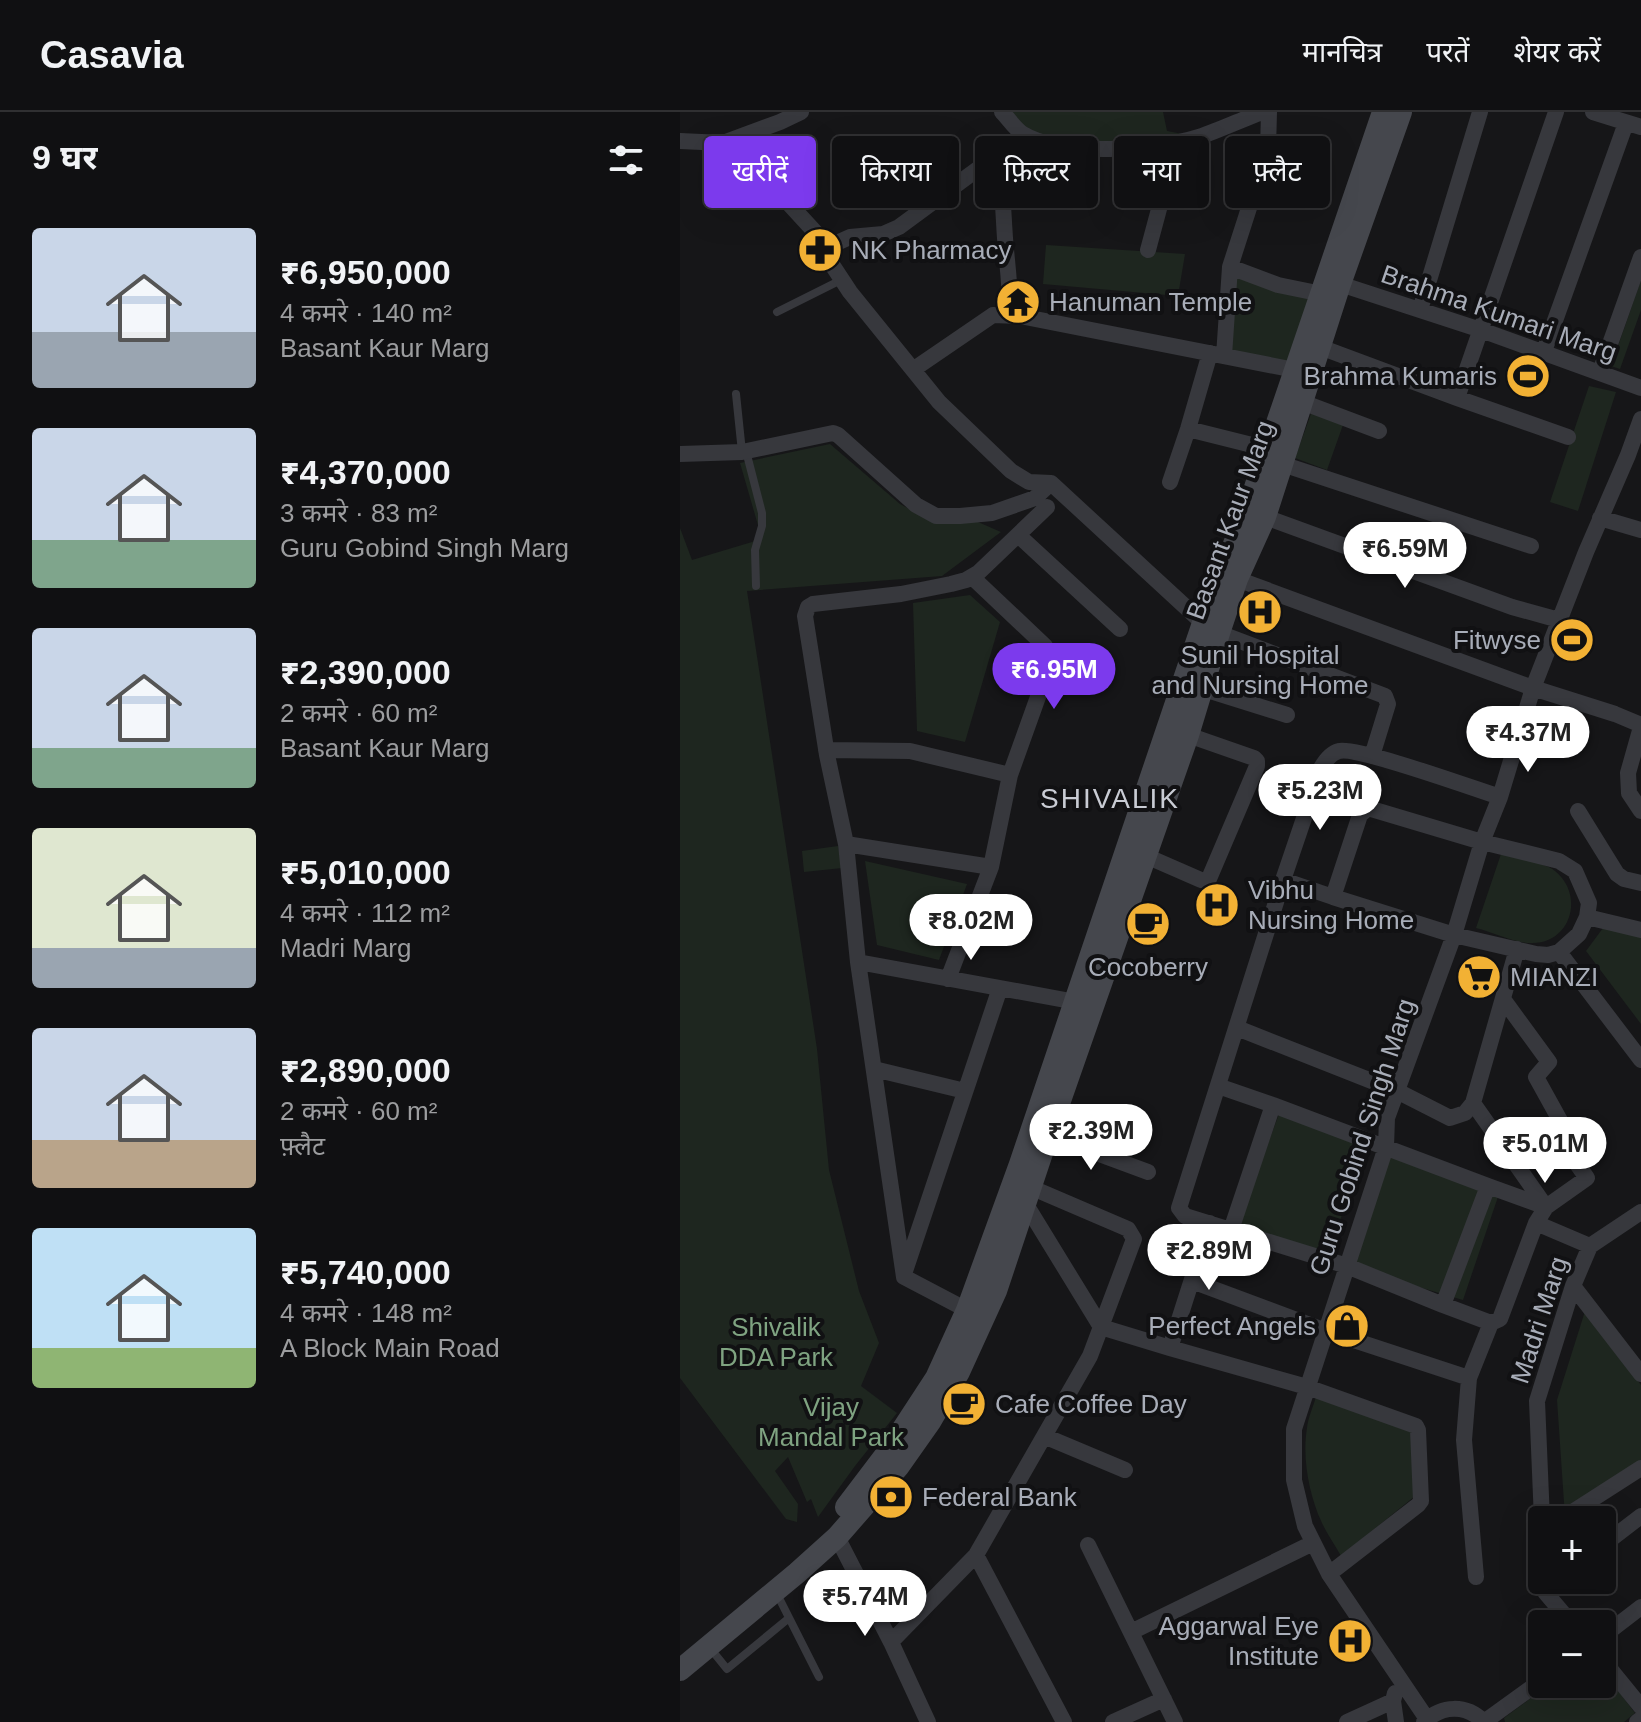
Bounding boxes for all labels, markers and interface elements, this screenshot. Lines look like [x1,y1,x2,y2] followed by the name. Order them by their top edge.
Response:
[40,34,184,76] text: Casavia
[1302,37,1382,68] text: मानचित्र
[1426,37,1470,68] text: परतें
[1514,37,1601,68] text: शेयर करें
[704,136,816,208] chip: खरीदें
[832,136,959,208] chip: किराया
[975,136,1098,208] chip: फ़िल्टर
[1114,136,1209,208] chip: नया
[1225,136,1330,208] chip: फ़्लैट
[32,138,97,176] text: 9 घर
[604,138,648,182] icon: filters
[796,226,844,274] pharmacy icon: NK Pharmacy
[851,235,1011,265] place label: NK Pharmacy
[280,253,451,291] text: ₹6,950,000
[1377,259,1621,367] street label: Brahma Kumari Marg
[96,260,192,356] icon: home
[994,278,1042,326] temple icon: Hanuman Temple
[1049,287,1252,317] place label: Hanuman Temple
[280,298,452,328] text: 4 कमरे · 140 m²
[280,333,490,363] text: Basant Kaur Marg
[1504,352,1552,400] sports icon: Brahma Kumaris
[1303,361,1497,391] place label: Brahma Kumaris
[1180,416,1280,624] street label: Basant Kaur Marg
[280,453,451,491] text: ₹4,370,000
[96,460,192,556] icon: home
[280,498,437,528] text: 3 कमरे · 83 m²
[1340,522,1470,590] pin: ₹6.59M
[280,533,569,563] text: Guru Gobind Singh Marg
[1361,533,1449,563] text: ₹6.59M
[1236,588,1284,636] hospital icon: Sunil Hospital and Nursing Home
[1548,616,1596,664] sports icon: Fitwyse
[1453,625,1541,655] place label: Fitwyse
[1152,640,1368,700] place label: Sunil Hospital and Nursing Home
[989,643,1119,711] pin: ₹6.95M
[280,653,451,691] text: ₹2,390,000
[1010,654,1098,684] text: ₹6.95M
[96,660,192,756] icon: home
[280,698,437,728] text: 2 कमरे · 60 m²
[1463,706,1593,774] pin: ₹4.37M
[1484,717,1572,747] text: ₹4.37M
[280,733,490,763] text: Basant Kaur Marg
[1255,764,1385,832] pin: ₹5.23M
[1276,775,1364,805] text: ₹5.23M
[1040,783,1180,814] district label: SHIVALIK
[280,853,451,891] text: ₹5,010,000
[96,860,192,956] icon: home
[1248,875,1414,935] place label: Vibhu Nursing Home
[1193,881,1241,929] hospital icon: Vibhu Nursing Home
[906,894,1036,962] pin: ₹8.02M
[280,898,450,928] text: 4 कमरे · 112 m²
[1124,900,1172,948] cafe icon: Cocoberry
[927,905,1015,935] text: ₹8.02M
[280,933,411,963] text: Madri Marg
[1088,952,1208,982] place label: Cocoberry
[1455,953,1503,1001] supermarket icon: MIANZI
[1510,962,1598,992] place label: MIANZI
[1303,995,1421,1279] street label: Guru Gobind Singh Marg
[280,1051,451,1089] text: ₹2,890,000
[96,1060,192,1156] icon: home
[280,1096,437,1126] text: 2 कमरे · 60 m²
[1026,1104,1156,1172] pin: ₹2.39M
[1047,1115,1135,1145] text: ₹2.39M
[1480,1117,1610,1185] pin: ₹5.01M
[1501,1128,1589,1158] text: ₹5.01M
[280,1131,325,1161] text: फ़्लैट
[1144,1224,1274,1292] pin: ₹2.89M
[1165,1235,1253,1265] text: ₹2.89M
[280,1253,451,1291] text: ₹5,740,000
[1504,1253,1574,1387] street label: Madri Marg
[96,1260,192,1356] icon: home
[280,1298,452,1328] text: 4 कमरे · 148 m²
[1323,1302,1371,1350] shop icon: Perfect Angels
[1148,1311,1316,1341] place label: Perfect Angels
[719,1312,834,1372] park label: Shivalik DDA Park
[280,1333,500,1363] text: A Block Main Road
[940,1380,988,1428] cafe icon: Cafe Coffee Day
[995,1389,1187,1419] place label: Cafe Coffee Day
[758,1392,905,1452] park label: Vijay Mandal Park
[867,1473,915,1521] bank icon: Federal Bank
[922,1482,1078,1512] place label: Federal Bank
[1528,1506,1616,1698] map controls
[1528,1506,1616,1594] button: +
[800,1570,930,1638] pin: ₹5.74M
[821,1581,909,1611] text: ₹5.74M
[1528,1610,1616,1698] button: −
[1159,1611,1319,1671] place label: Aggarwal Eye Institute
[1326,1617,1374,1665] hospital icon: Aggarwal Eye Institute

